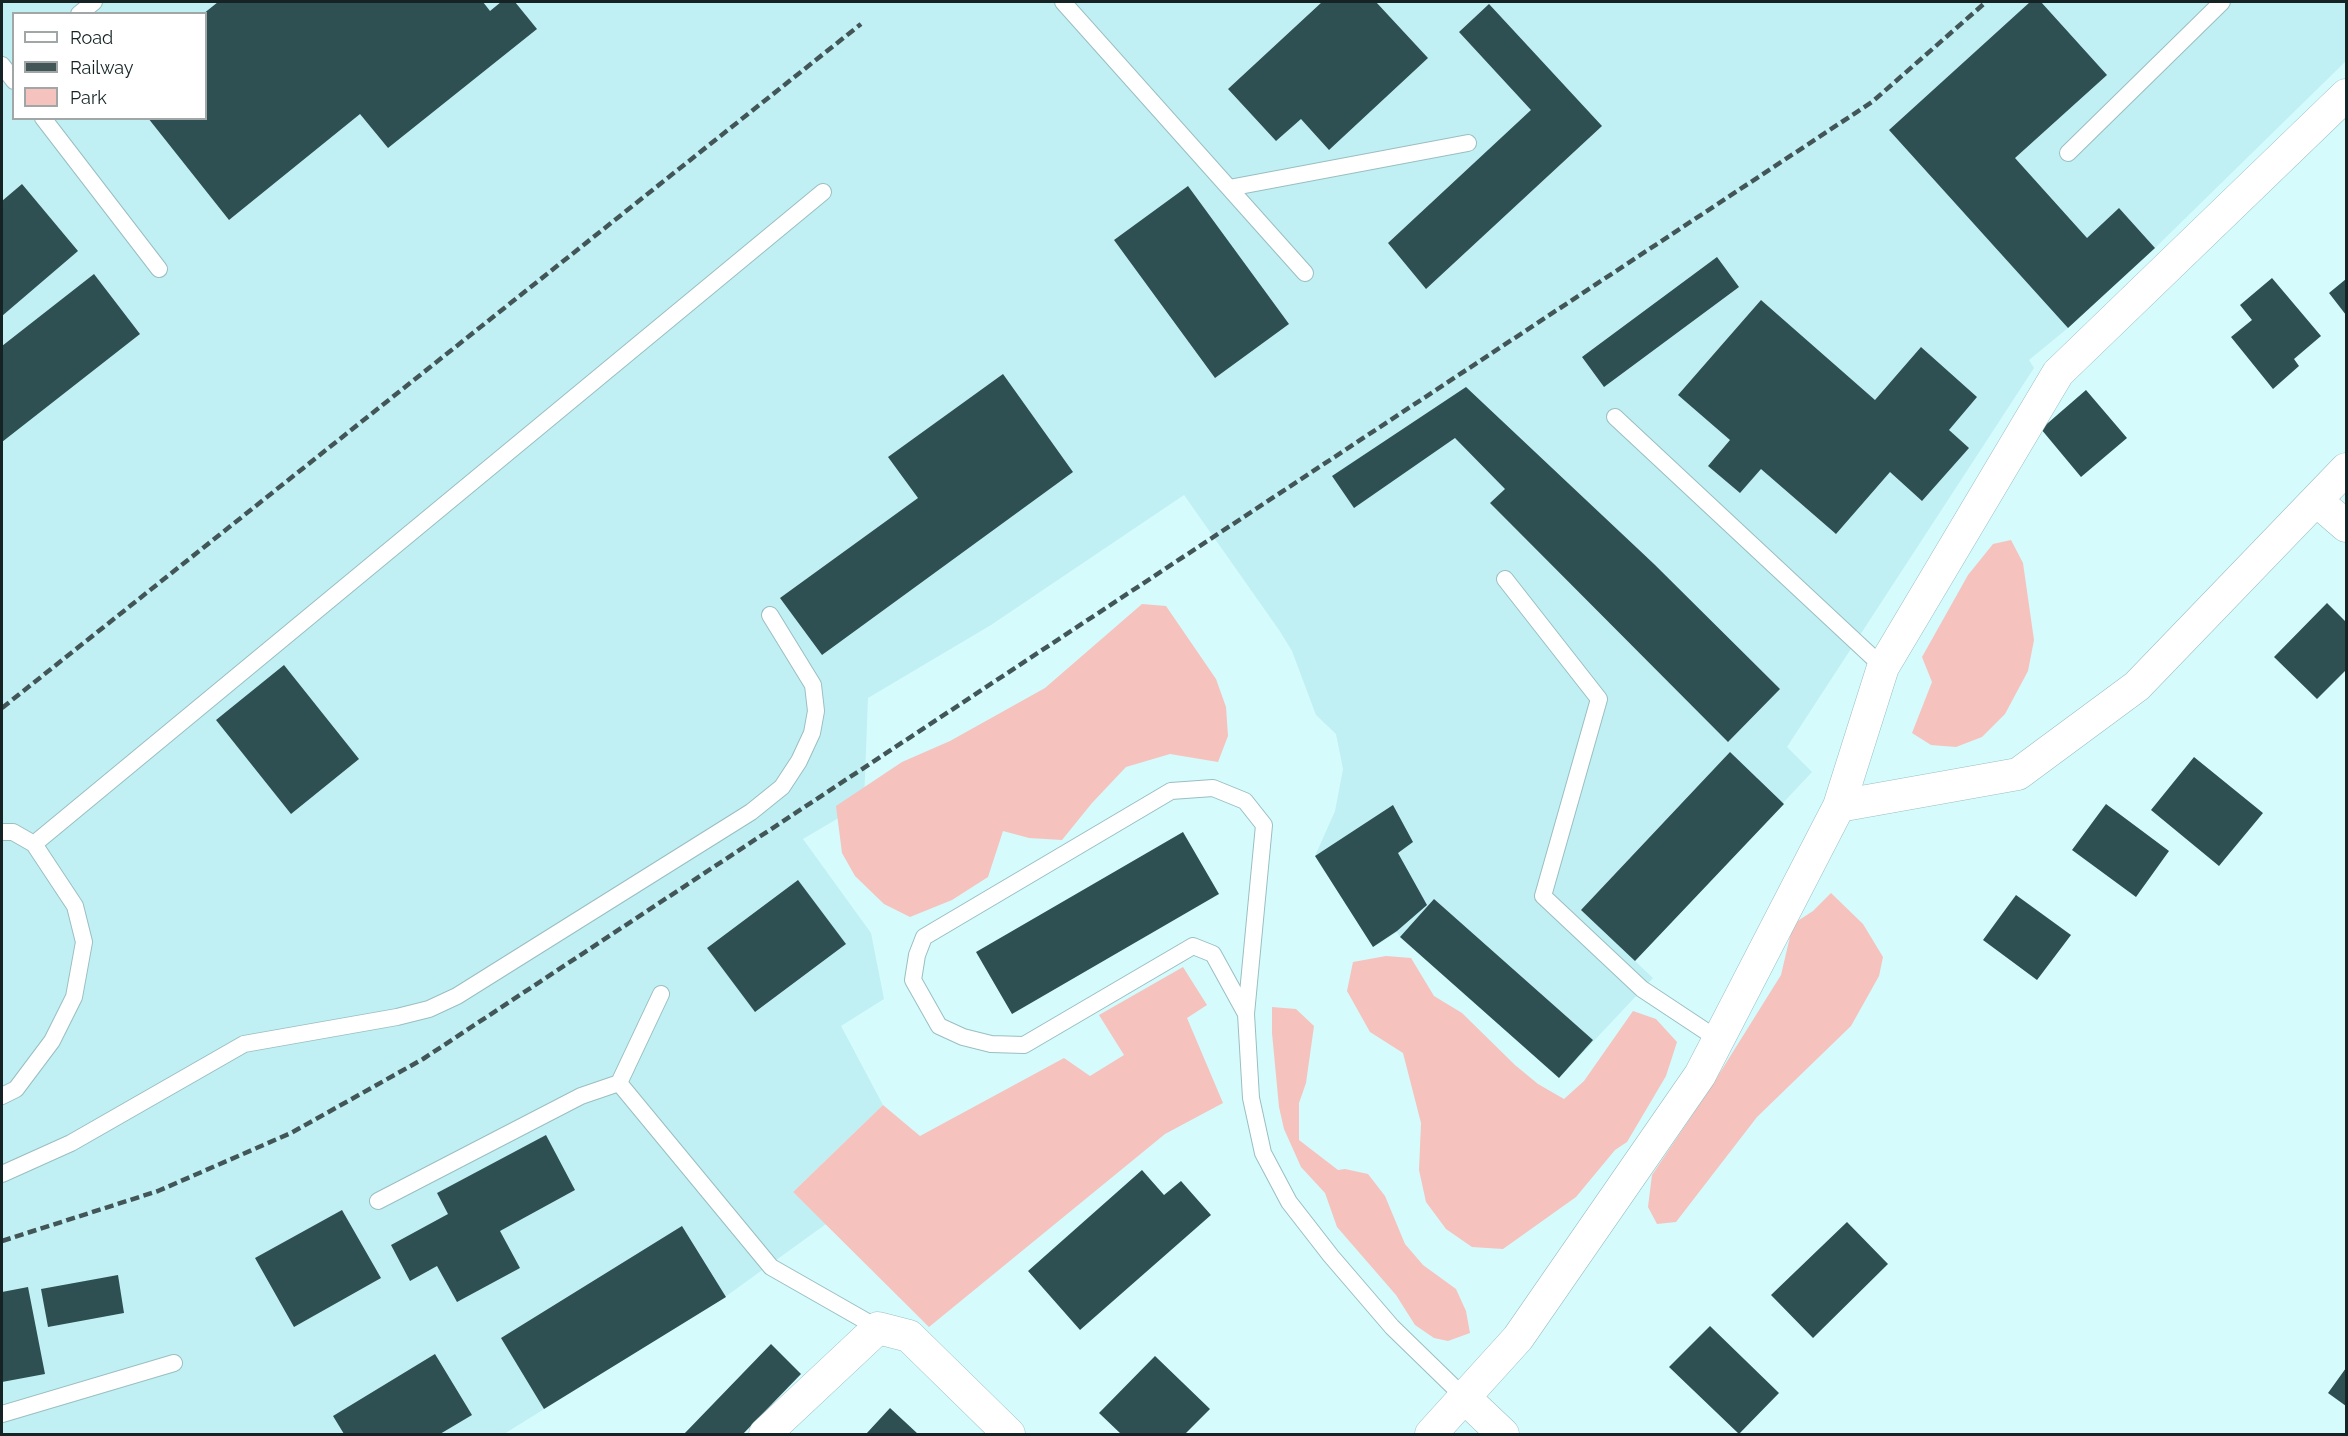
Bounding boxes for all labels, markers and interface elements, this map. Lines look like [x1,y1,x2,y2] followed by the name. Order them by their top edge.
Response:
[12,12,207,120] legend
[70,27,113,48] text: Road
[70,57,134,78] text: Railway
[70,87,107,108] text: Park

